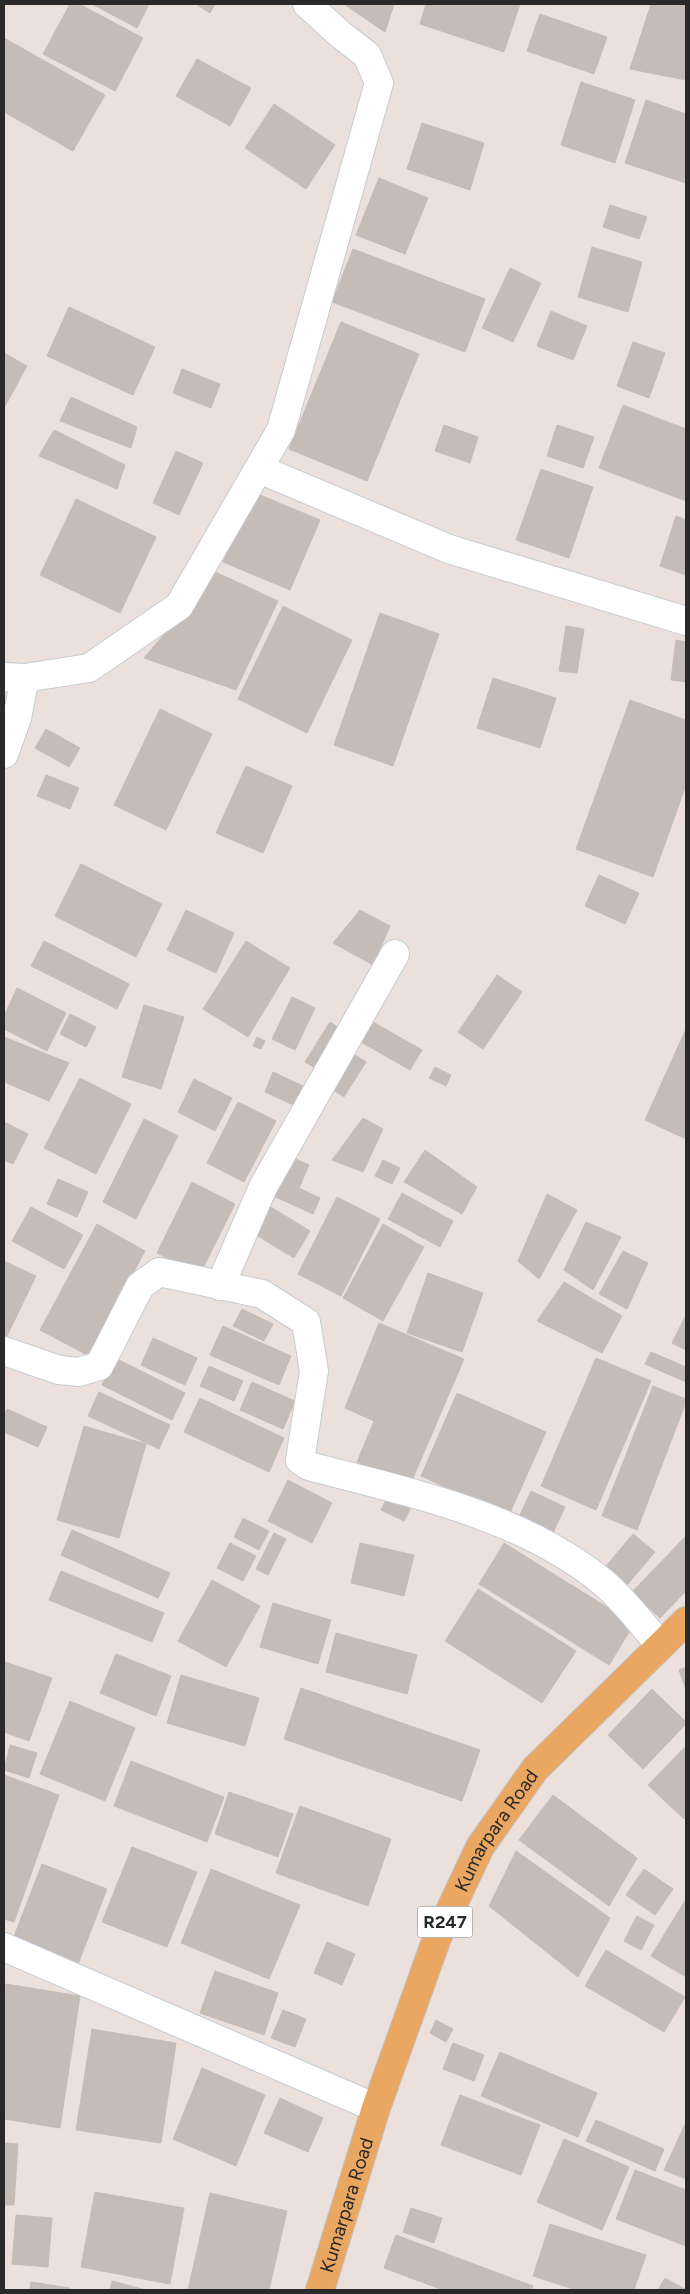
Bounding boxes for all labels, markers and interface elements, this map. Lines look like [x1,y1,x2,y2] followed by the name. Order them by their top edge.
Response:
[449,1765,543,1895] street label: Kumarpara Road
[418,1906,472,1938] road number: R247
[315,2135,378,2275] street label: Kumarpara Road

